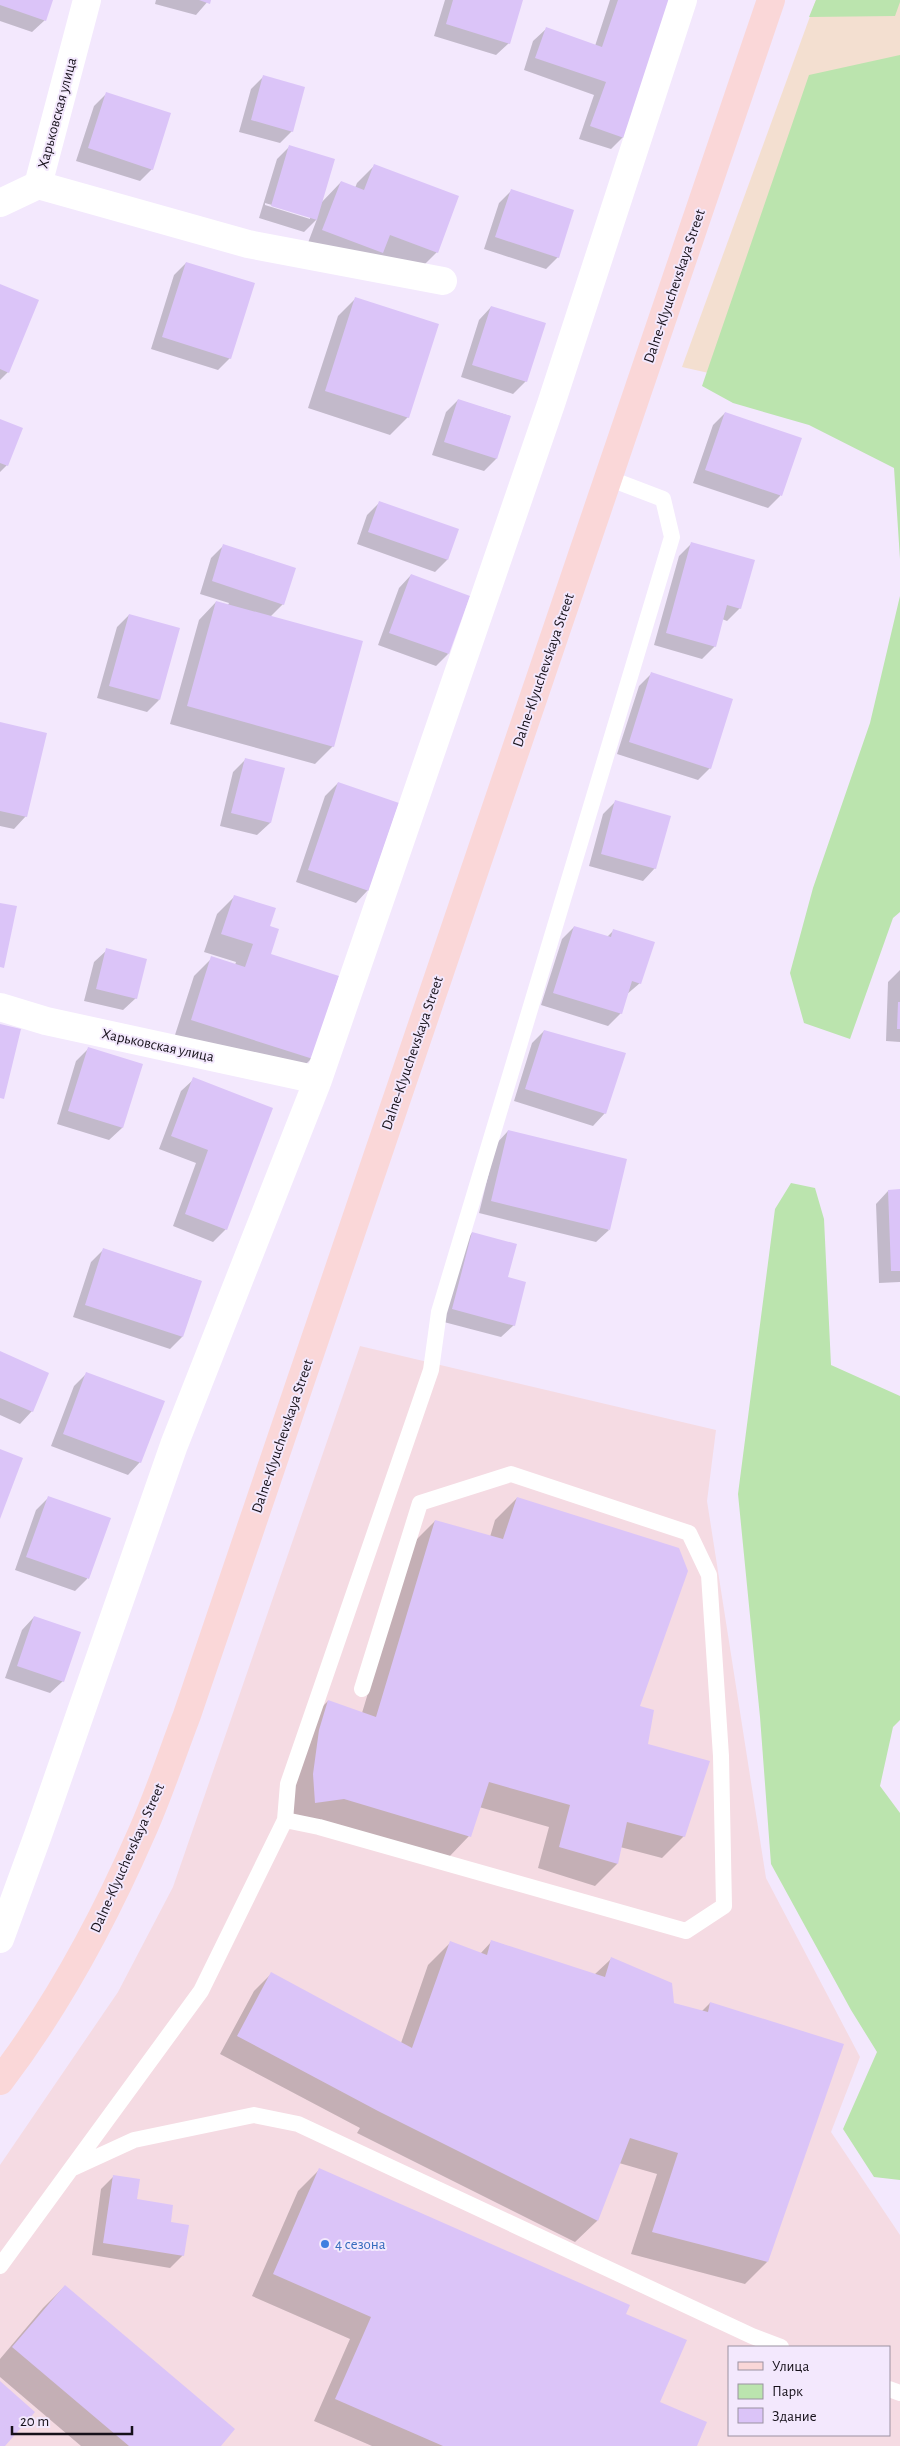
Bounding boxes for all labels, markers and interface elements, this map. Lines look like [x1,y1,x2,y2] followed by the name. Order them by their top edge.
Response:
[35,56,80,170] street label: Харьковская улица
[641,207,708,365] street label: Dalne-Klyuchevskaya Street
[510,591,577,749] street label: Dalne-Klyuchevskaya Street
[379,974,446,1132] street label: Dalne-Klyuchevskaya Street
[100,1026,216,1065] street label: Харьковская улица
[249,1357,316,1515] street label: Dalne-Klyuchevskaya Street
[88,1781,167,1935] street label: Dalne-Klyuchevskaya Street
[335,2237,386,2252] place label: 4 сезона
[319,2238,331,2250] marker: 4 сезона
[728,2346,890,2436] legend
[772,2359,809,2374] text: Улица
[772,2384,803,2399] text: Парк
[12,2404,132,2436] scale bar
[772,2409,817,2424] text: Здание
[20,2414,49,2429] text: 20 m

